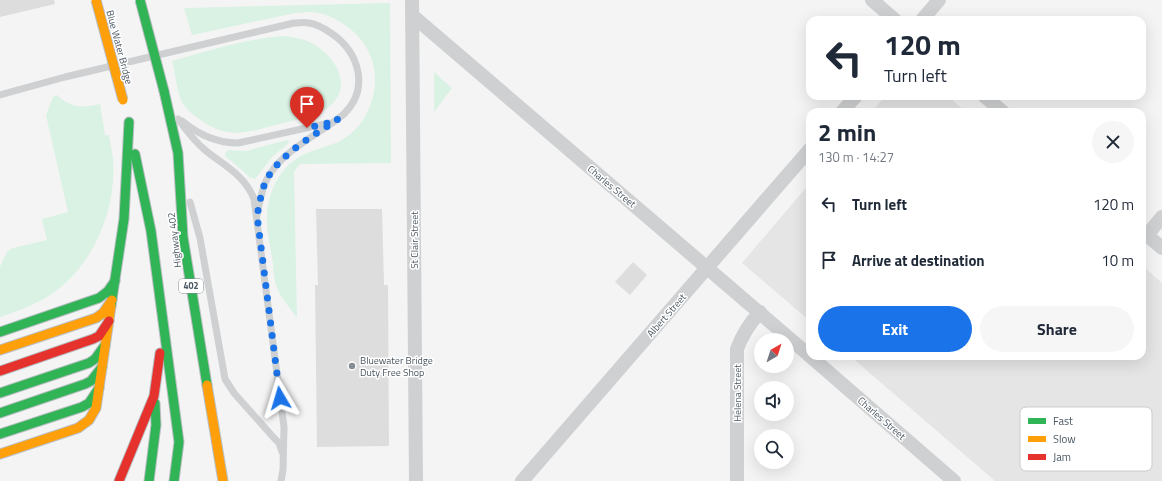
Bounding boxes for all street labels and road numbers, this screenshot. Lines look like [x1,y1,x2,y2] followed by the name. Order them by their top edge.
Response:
[102,8,137,86] street label: Blue Water Bridge
[584,162,640,211] street label: Charles Street
[164,211,185,269] street label: Highway 402
[407,211,422,269] street label: St Clair Street
[179,279,203,293] road number: 402
[643,290,690,340] street label: Albert Street
[730,364,745,422] street label: Helena Street
[854,393,909,444] street label: Charles Street

